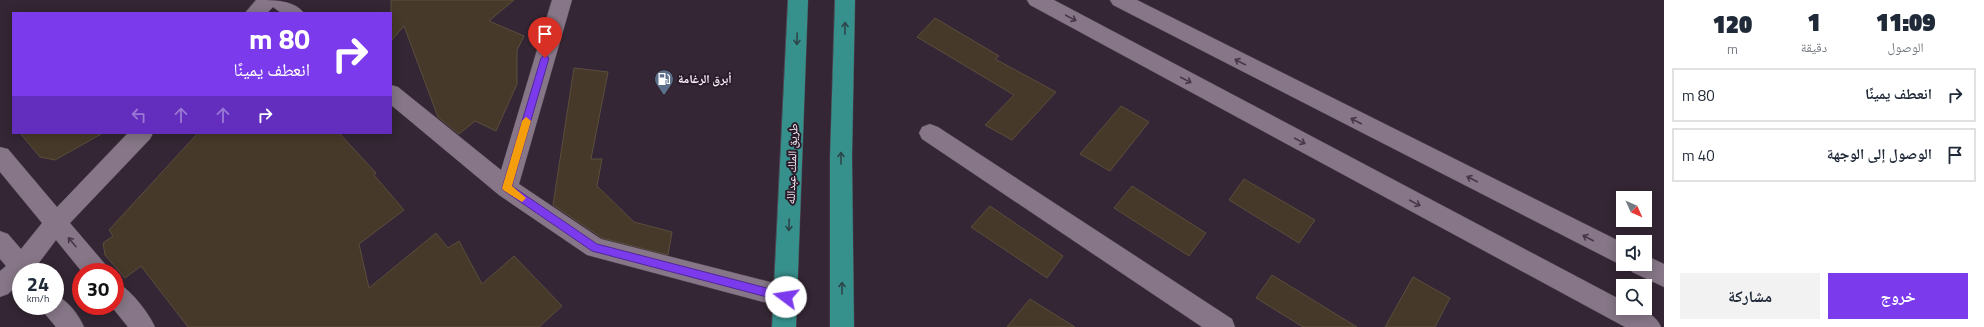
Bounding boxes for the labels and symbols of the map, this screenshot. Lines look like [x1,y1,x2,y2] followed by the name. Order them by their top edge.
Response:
[1065,15,1077,23] one-way arrow
[528,17,562,58] pin
[841,22,848,35] one-way arrow
[793,32,800,45] one-way arrow
[1234,57,1246,65] one-way arrow
[653,68,675,96] fuel station icon: أبرق الرغامة
[678,69,732,88] place label: أبرق الرغامة
[1180,76,1192,84] one-way arrow
[1350,117,1362,124] one-way arrow
[781,123,802,205] street label: طريق الملك عبدالله
[1294,138,1306,146] one-way arrow
[837,152,845,165] one-way arrow
[1466,175,1478,183] one-way arrow
[1616,191,1652,227] north arrow
[1409,199,1421,207] one-way arrow
[785,218,793,231] one-way arrow
[1582,234,1594,241] one-way arrow
[67,237,76,247] one-way arrow
[72,263,124,315] speed limit sign: 30
[765,276,807,318] position arrow
[838,282,846,295] one-way arrow

